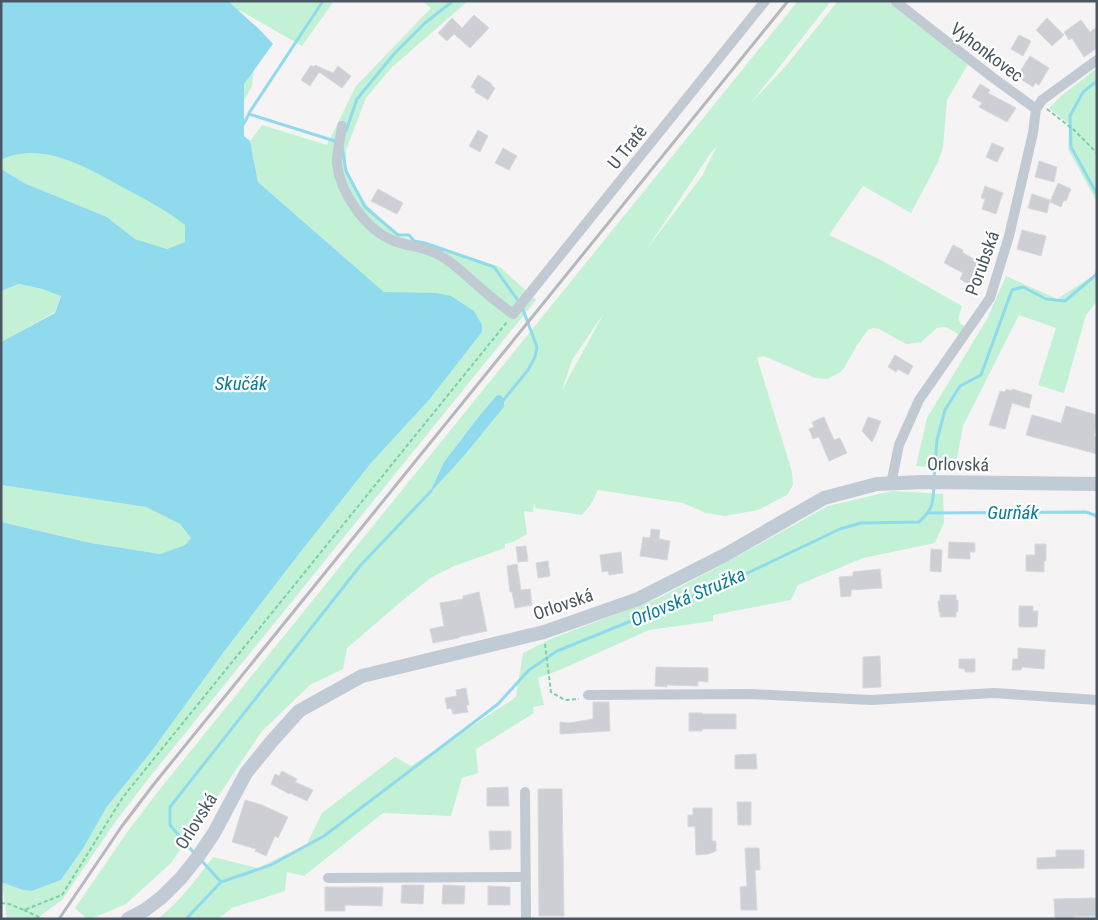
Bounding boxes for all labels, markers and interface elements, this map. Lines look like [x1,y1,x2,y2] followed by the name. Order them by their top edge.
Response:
[947,18,1027,86] street label: Vyhonkovec
[603,121,651,173] street label: U Tratě
[961,228,1003,298] street label: Porubská
[215,372,268,395] water label: Skučák
[927,453,989,475] street label: Orlovská
[987,501,1039,524] water label: Gurňák
[627,562,749,632] water label: Orlovská Stružka
[530,584,596,624] street label: Orlovská
[171,789,221,853] street label: Orlovská

